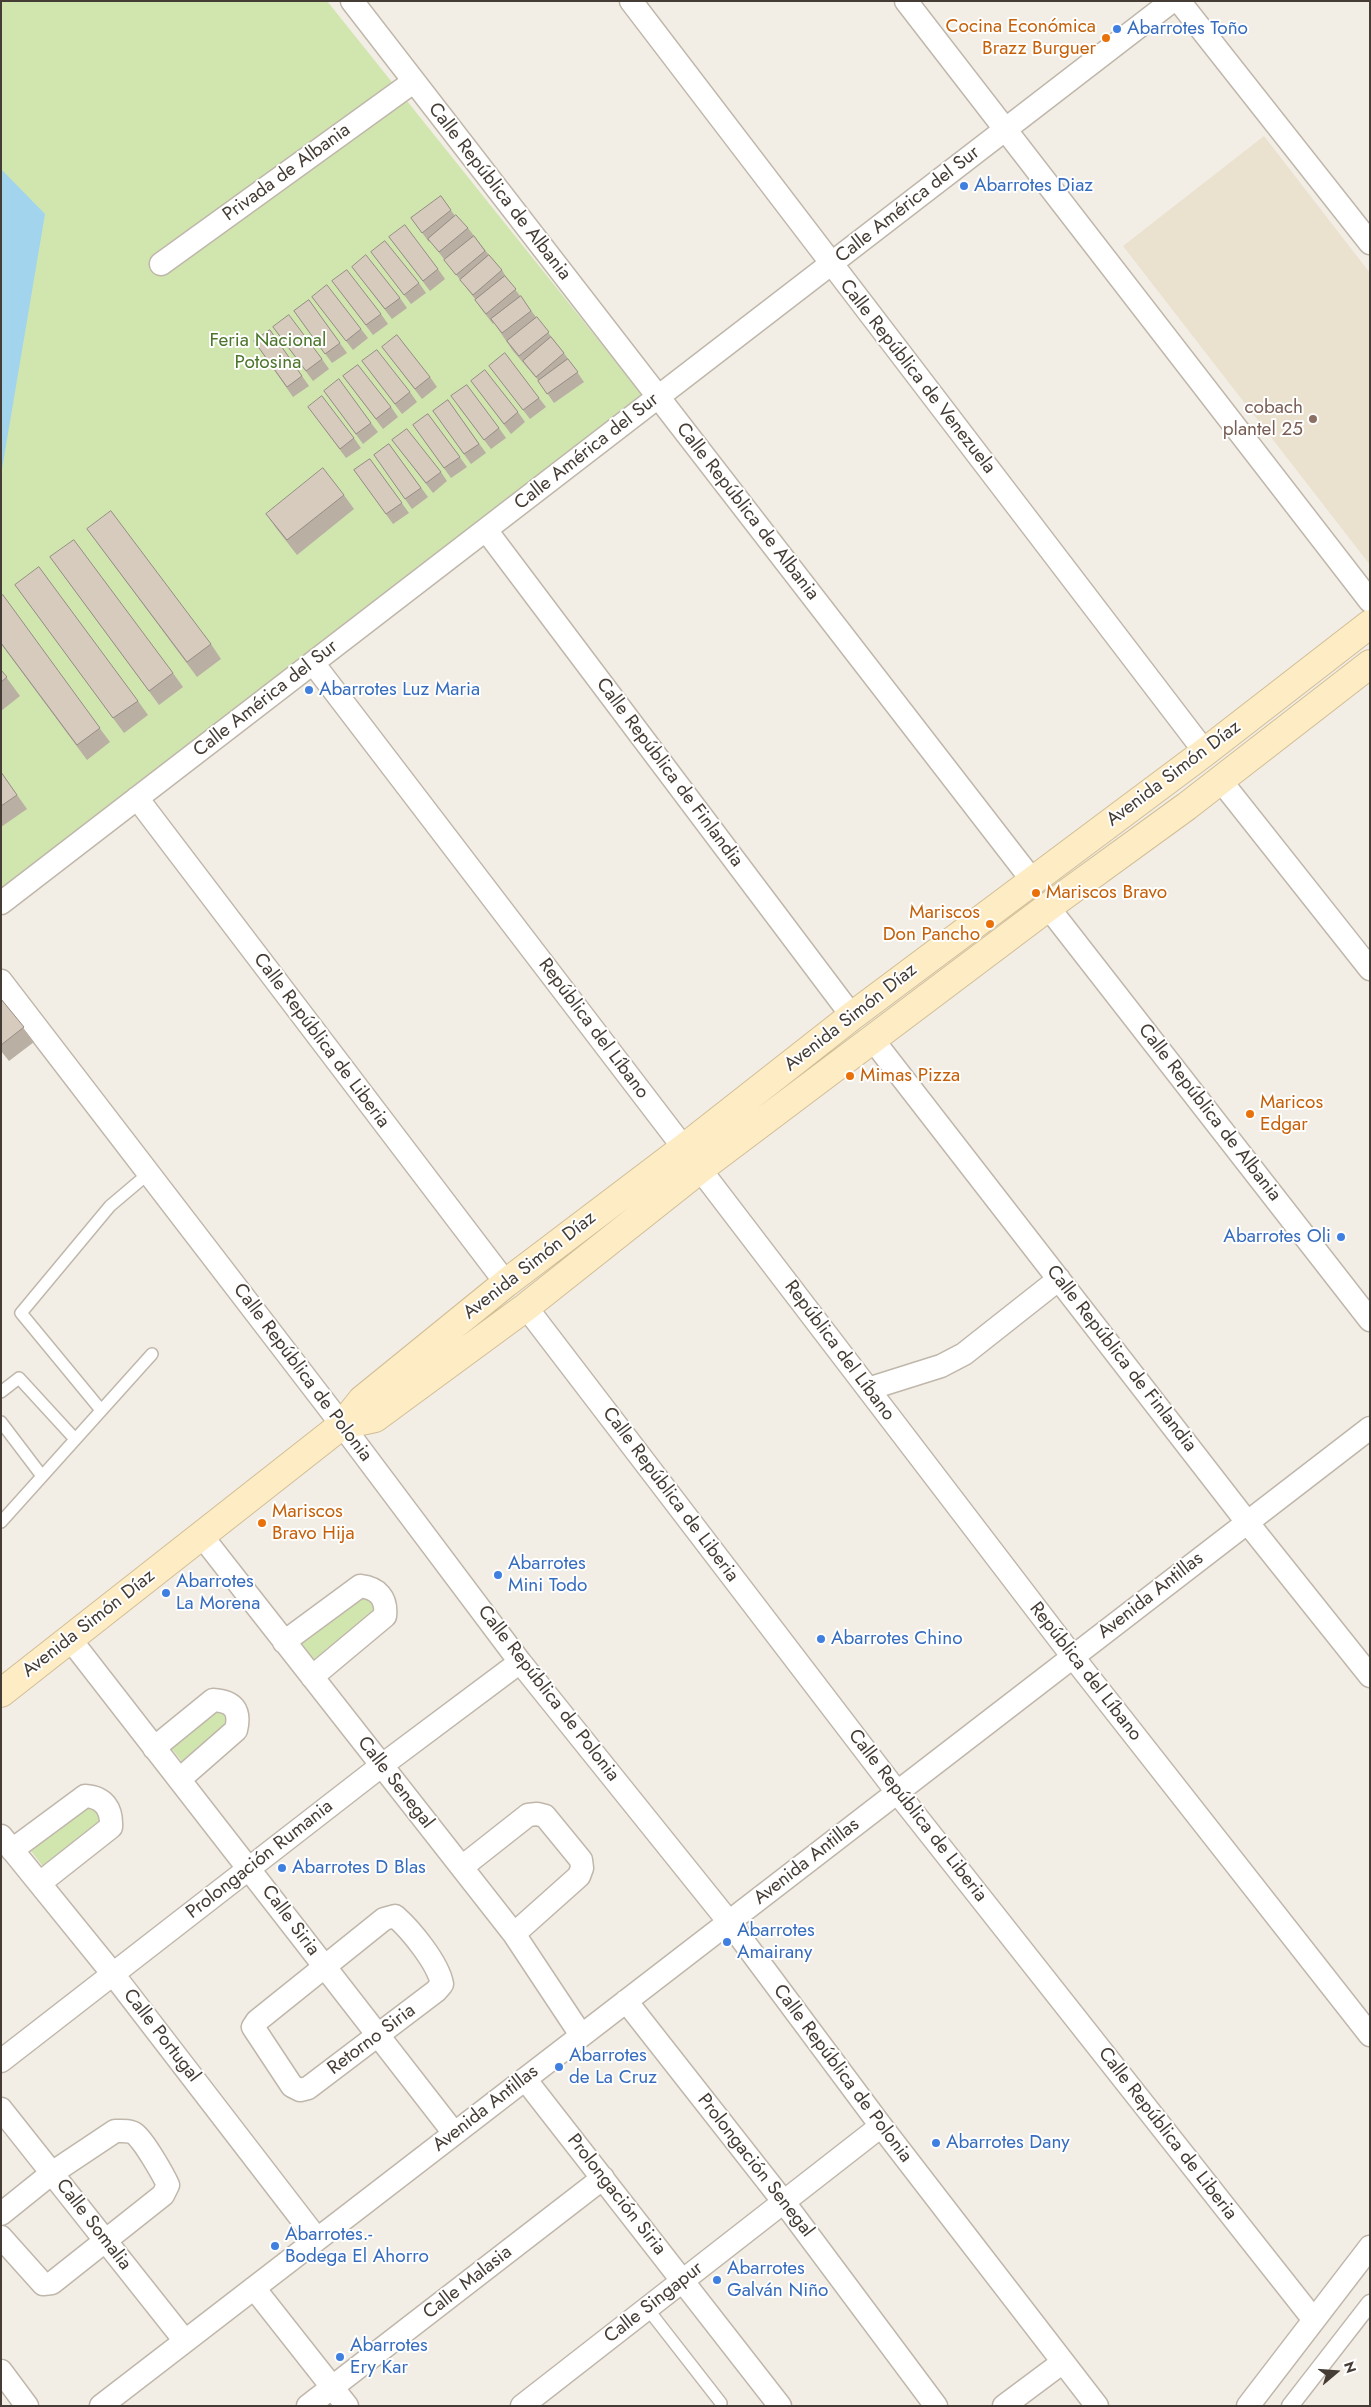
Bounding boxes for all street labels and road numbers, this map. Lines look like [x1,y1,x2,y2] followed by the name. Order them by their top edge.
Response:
[423,99,575,285] street label: Calle República de Albania
[219,119,355,227] street label: Privada de Albania
[831,142,985,268] street label: Calle América del Sur
[834,275,1000,479] street label: Calle República de Venezuela
[510,389,664,515] street label: Calle América del Sur
[671,419,823,605] street label: Calle República de Albania
[189,636,343,762] street label: Calle América del Sur
[590,674,748,872] street label: Calle República de Finlandia
[1102,716,1246,832] street label: Avenida Simón Díaz
[248,949,394,1133] street label: Calle República de Liberia
[533,954,653,1104] street label: República del Líbano
[780,959,922,1077] street label: Avenida Simón Díaz
[1133,1020,1285,1206] street label: Calle República de Albania
[459,1207,601,1325] street label: Avenida Simón Díaz
[1041,1261,1201,1457] street label: Calle República de Finlandia
[779,1276,899,1426] street label: República del Líbano
[228,1279,376,1467] street label: Calle República de Polonia
[597,1403,743,1587] street label: Calle República de Liberia
[1094,1548,1208,1644] street label: Avenida Antillas
[18,1565,160,1683] street label: Avenida Simón Díaz
[1024,1598,1146,1746] street label: República del Líbano
[472,1601,624,1787] street label: Calle República de Polonia
[843,1725,991,1907] street label: Calle República de Liberia
[352,1732,438,1834] street label: Calle Senegal
[182,1796,338,1924] street label: Prolongación Rumania
[750,1814,864,1910] street label: Avenida Antillas
[256,1881,324,1961] street label: Calle Siria
[768,1980,916,2168] street label: Calle República de Polonia
[118,1985,204,2087] street label: Calle Portugal
[324,2000,420,2080] street label: Retorno Siria
[1093,2043,1241,2225] street label: Calle República de Liberia
[429,2061,543,2157] street label: Avenida Antillas
[692,2090,818,2242] street label: Prolongación Senegal
[562,2130,670,2260] street label: Prolongación Siria
[50,2175,136,2275] street label: Calle Somalia
[419,2241,517,2325] street label: Calle Malasia
[600,2257,708,2349] street label: Calle Singapur

